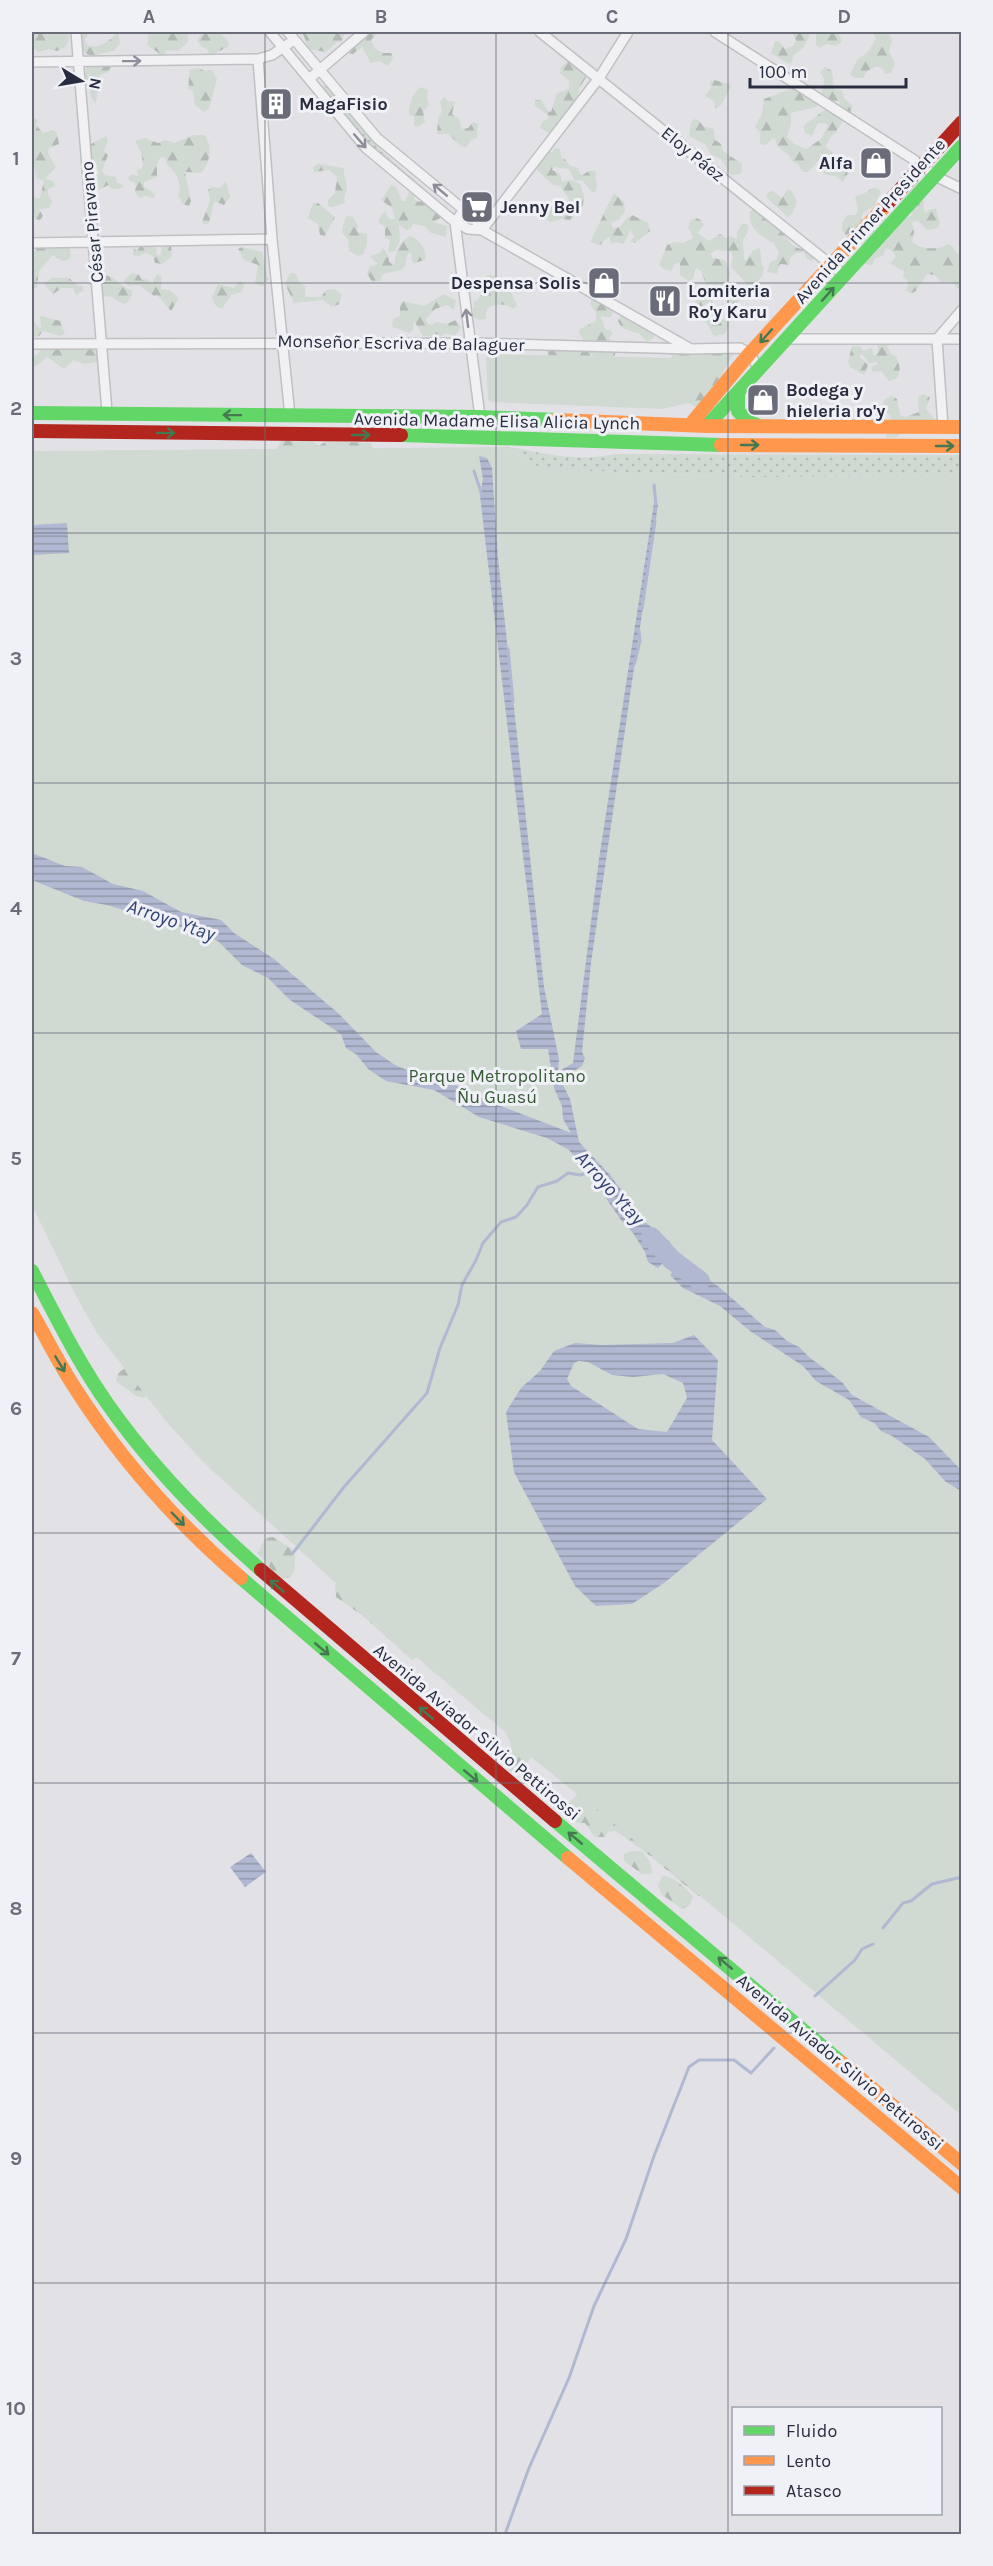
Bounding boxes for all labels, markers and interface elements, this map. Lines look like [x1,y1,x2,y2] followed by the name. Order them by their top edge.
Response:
[143,5,156,28] text: A
[375,5,387,28] text: B
[606,5,618,28] text: C
[837,5,851,28] text: D
[51,51,111,111] north arrow
[750,51,906,89] scale bar
[121,55,141,66] one-way arrow
[759,61,807,83] text: 100 m
[85,76,106,91] text: N
[258,86,294,122] building icon: MagaFisio
[299,93,388,115] place label: MagaFisio
[657,122,729,186] street label: Eloy Páez
[354,133,367,149] one-way arrow
[790,134,950,308] street label: Avenida Primer Presidente
[858,145,894,181] shop icon: Alfa
[12,147,20,170] text: 1
[819,152,853,174] place label: Alfa
[76,160,108,284] street label: César Piravano
[432,184,448,197] one-way arrow
[459,189,495,225] supermarket icon: Jenny Bel
[500,196,580,218] place label: Jenny Bel
[586,265,622,301] shop icon: Despensa Solis
[451,272,581,294] place label: Despensa Solis
[688,280,770,323] place label: Lomiteria Ro'y Karu
[647,283,683,319] restaurant icon: Lomiteria Ro'y Karu
[821,287,835,302] one-way arrow
[461,308,472,328] one-way arrow
[759,328,773,343] one-way arrow
[277,330,525,356] street label: Monseñor Escriva de Balaguer
[786,379,885,422] place label: Bodega y hieleria ro'y
[745,382,781,418] shop icon: Bodega y hieleria ro'y
[10,397,22,420] text: 2
[354,408,640,434] street label: Avenida Madame Elisa Alicia Lynch
[222,409,242,421] one-way arrow
[156,427,176,438] one-way arrow
[351,429,371,441] one-way arrow
[739,439,759,451] one-way arrow
[934,440,954,452] one-way arrow
[10,647,22,670] text: 3
[124,894,219,946] water label: Arroyo Ytay
[10,897,22,920] text: 4
[408,1065,586,1108] park label: Parque Metropolitano Ñu Guasú
[571,1146,650,1231] water label: Arroyo Ytay
[10,1147,22,1170] text: 5
[54,1355,66,1372] one-way arrow
[10,1397,22,1420] text: 6
[170,1511,185,1526] one-way arrow
[270,1579,285,1593] one-way arrow
[369,1639,585,1825] street label: Avenida Aviador Silvio Pettirossi
[314,1642,329,1656] one-way arrow
[11,1647,21,1670] text: 7
[418,1706,434,1719] one-way arrow
[463,1769,478,1783] one-way arrow
[567,1832,583,1845] one-way arrow
[10,1897,22,1920] text: 8
[718,1956,733,1970] one-way arrow
[732,1969,948,2155] street label: Avenida Aviador Silvio Pettirossi
[10,2147,22,2170] text: 9
[6,2397,26,2420] text: 10
[732,2407,942,2515] legend
[786,2420,837,2442] text: Fluido
[786,2450,831,2472] text: Lento
[786,2480,842,2502] text: Atasco

